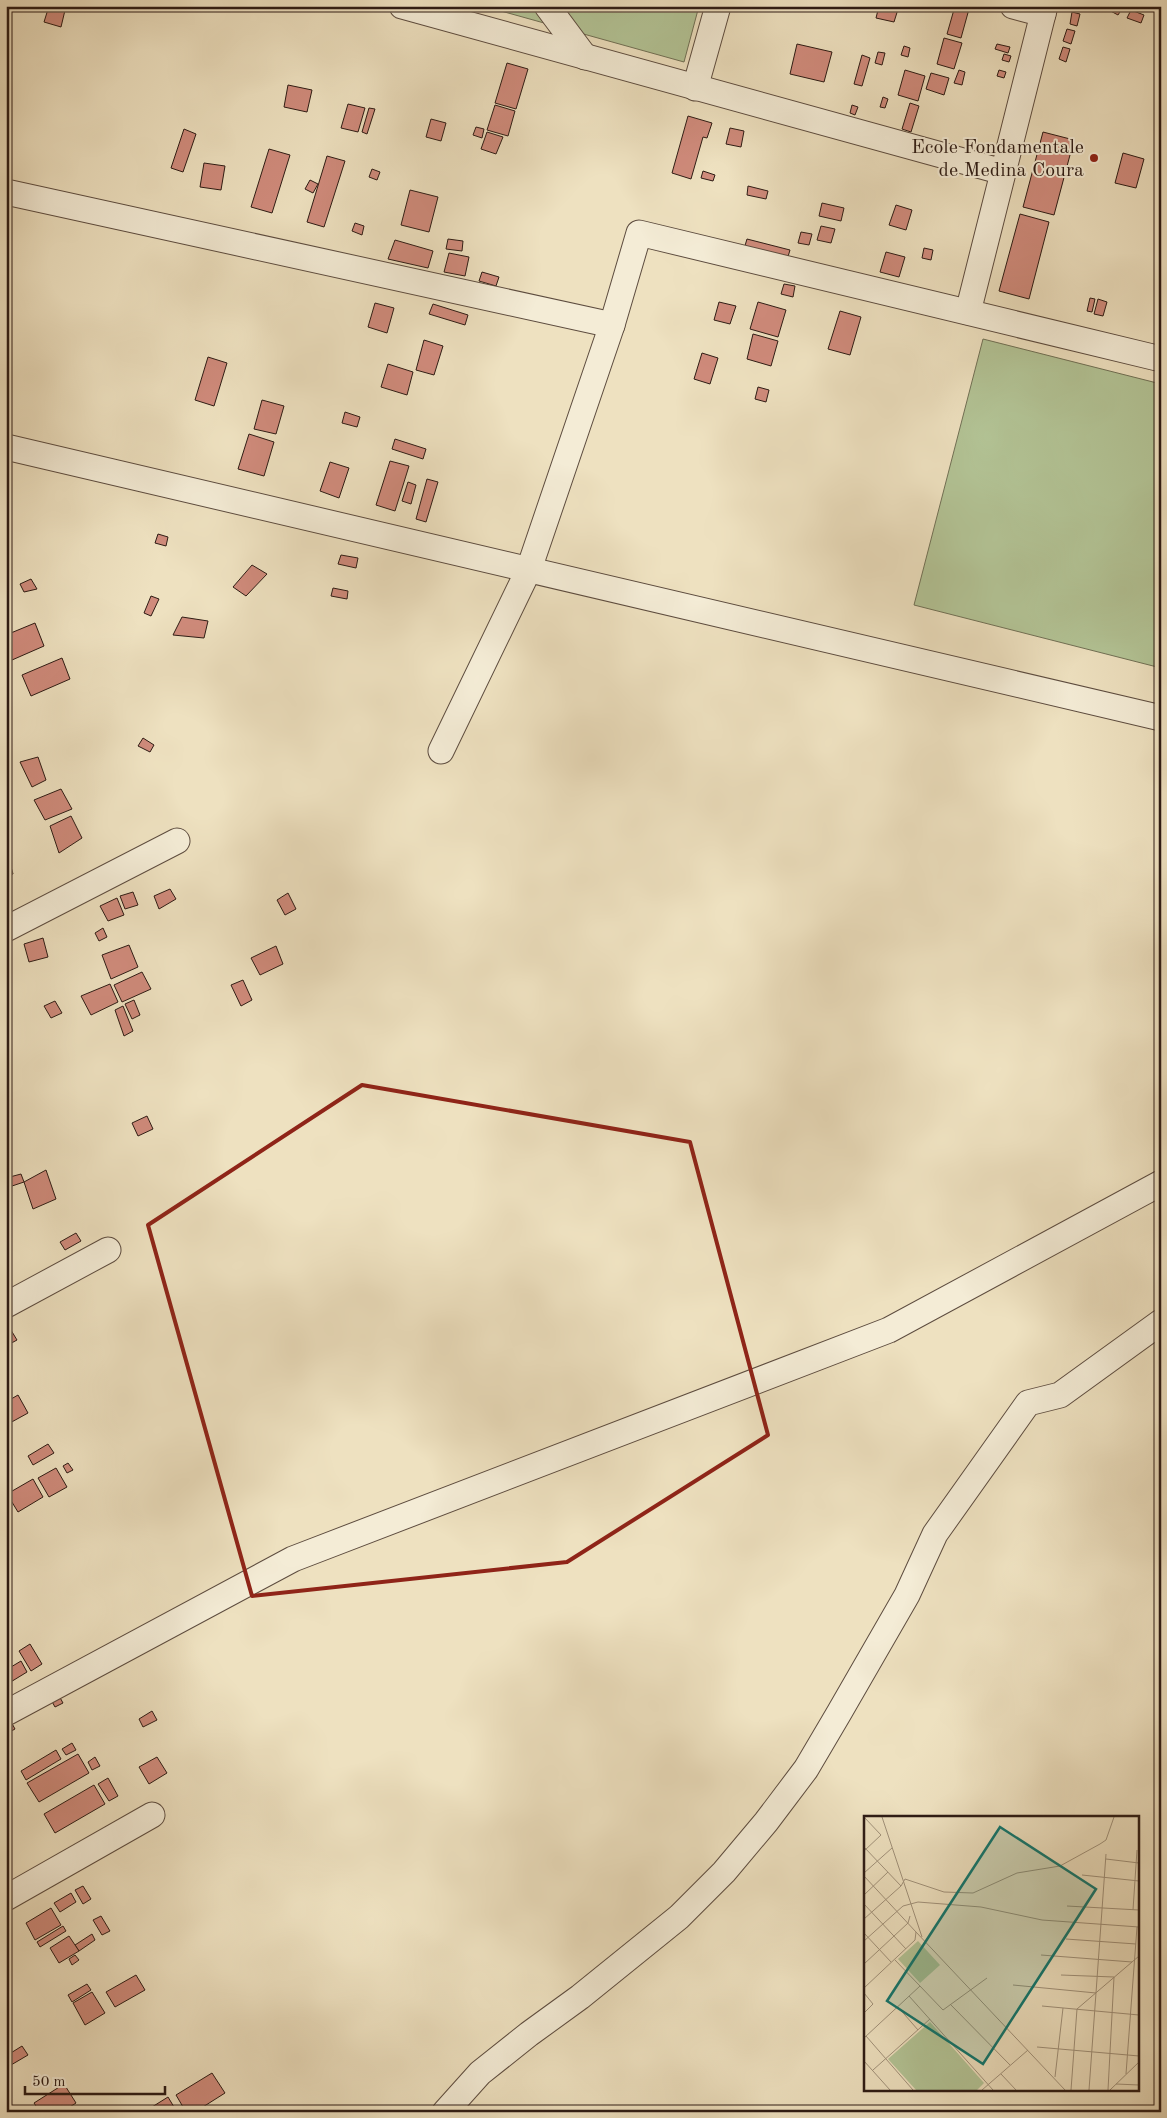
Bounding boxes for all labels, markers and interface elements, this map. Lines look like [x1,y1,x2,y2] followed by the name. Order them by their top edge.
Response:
[911,138,1084,181] place label: Ecole Fondamentale de Medina Coura
[1088,152,1100,164] marker: Ecole Fondamentale de Medina Coura
[864,1816,1140,2090] inset map
[25,2063,165,2095] scale bar
[32,2075,66,2090] text: 50 m

